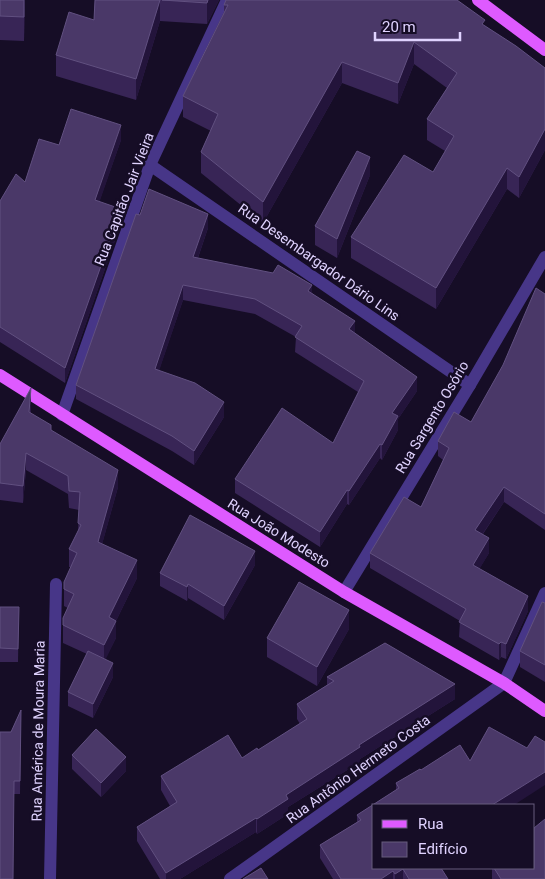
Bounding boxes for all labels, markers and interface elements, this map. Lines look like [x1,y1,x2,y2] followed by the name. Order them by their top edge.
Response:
[375,10,460,42] scale bar
[382,18,416,36] text: 20 m
[91,130,157,268] street label: Rua Capitão Jair Vieira
[235,200,403,324] street label: Rua Desembargador Dário Lins
[392,358,472,476] street label: Rua Sargento Osório
[225,495,333,571] street label: Rua João Modesto
[28,641,48,821] street label: Rua América de Moura Maria
[283,711,433,827] street label: Rua Antônio Hermeto Costa
[372,804,535,869] legend
[418,840,467,858] text: Edifício

